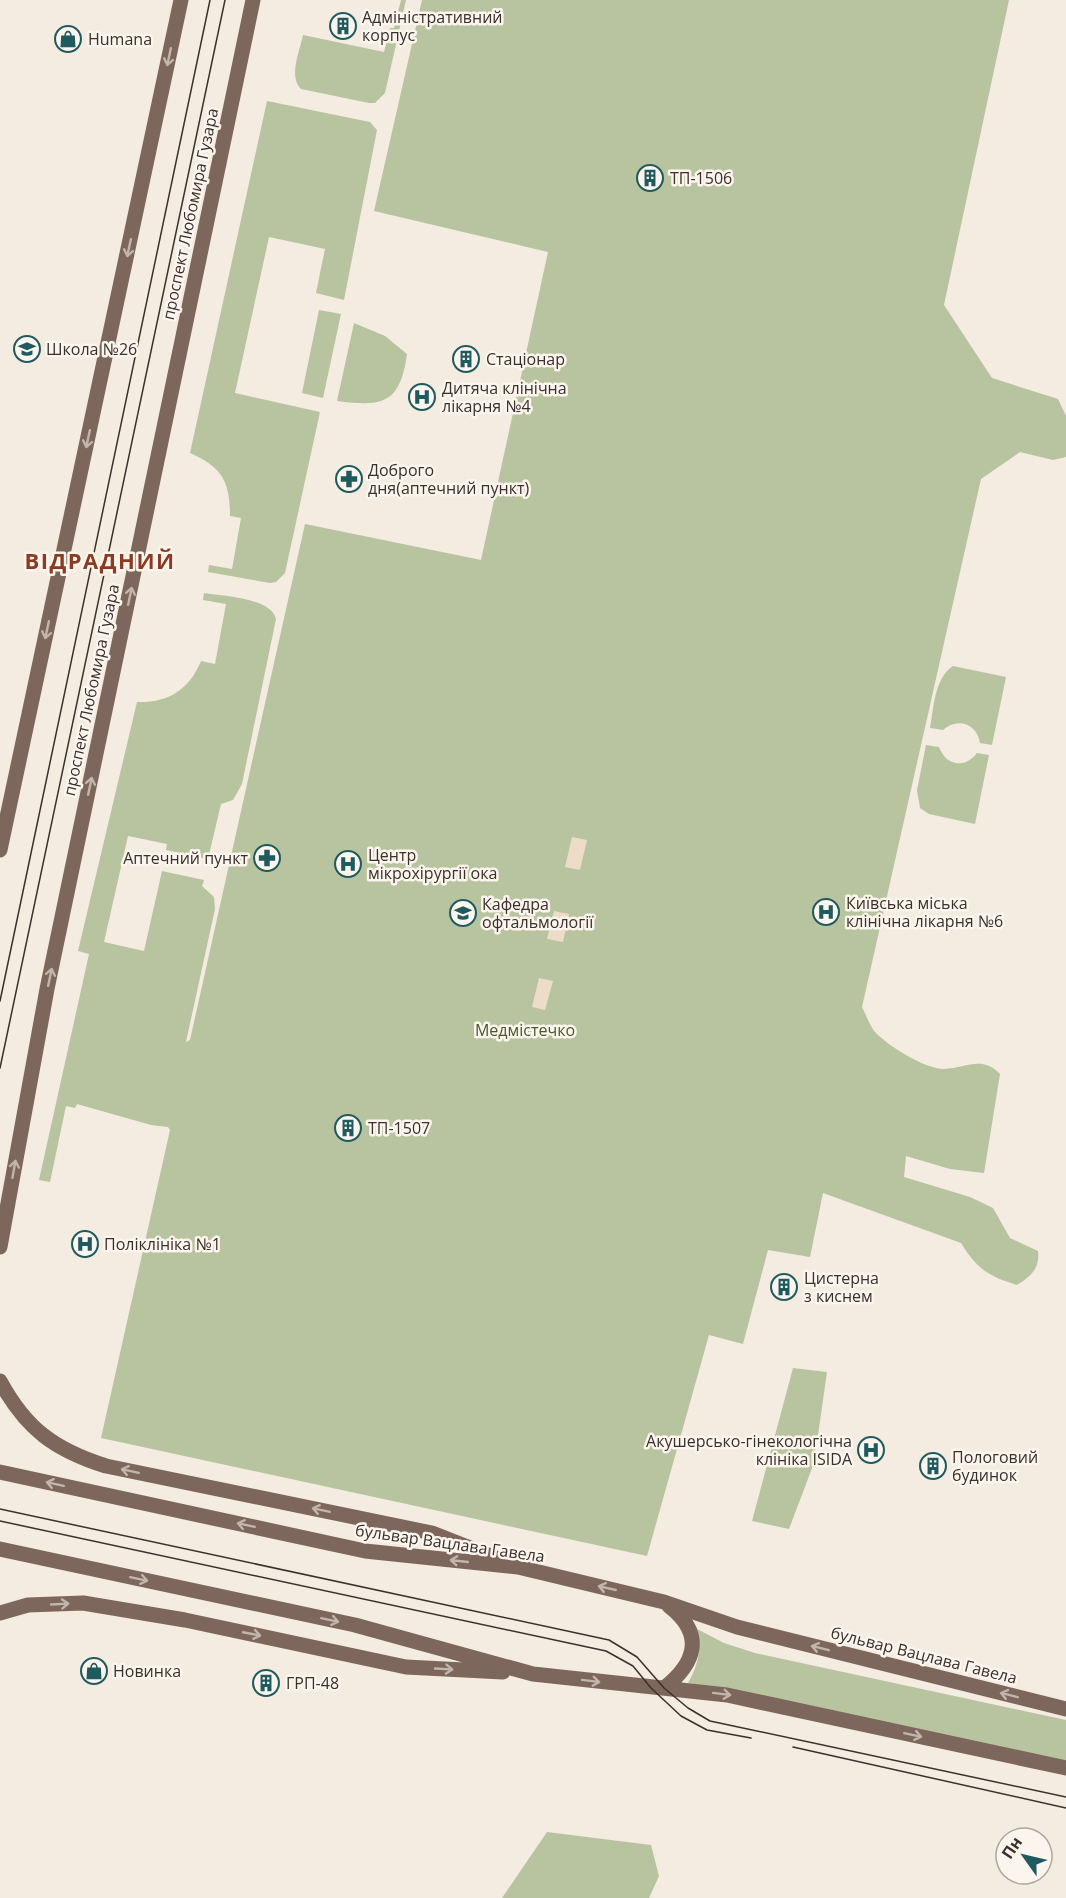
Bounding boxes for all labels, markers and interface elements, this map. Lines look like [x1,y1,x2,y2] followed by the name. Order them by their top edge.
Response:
[362,6,502,46] place label: Адміністративний корпус
[328,11,358,41] building icon: Адміністративний корпус
[53,24,83,54] shop icon: Humana
[88,28,152,50] place label: Humana
[163,47,174,67] one-way arrow
[157,106,223,322] street label: проспект Любомира Гузара
[635,163,665,193] building icon: ТП-1506
[670,167,732,189] place label: ТП-1506
[122,238,134,257] one-way arrow
[12,334,42,364] school or university icon: Школа №26
[46,338,137,360] place label: Школа №26
[451,344,481,374] building icon: Стаціонар
[486,348,565,370] place label: Стаціонар
[442,377,567,417] place label: Дитяча клінічна лікарня №4
[407,382,437,412] hospital icon: Дитяча клінічна лікарня №4
[82,429,93,448] one-way arrow
[368,459,529,499] place label: Доброго дня(аптечний пункт)
[334,464,364,494] pharmacy icon: Доброго дня(аптечний пункт)
[24,545,176,575] district label: ВІДРАДНИЙ
[58,582,124,798] street label: проспект Любомира Гузара
[124,586,136,605] one-way arrow
[41,619,52,639] one-way arrow
[84,777,96,796] one-way arrow
[252,843,282,873] pharmacy icon: Аптечний пункт
[368,844,497,884] place label: Центр мікрохірургії ока
[123,847,248,869] place label: Аптечний пункт
[333,849,363,879] hospital icon: Центр мікрохірургії ока
[846,892,1003,932] place label: Київська міська клінічна лікарня №6
[482,893,594,933] place label: Кафедра офтальмології
[811,897,841,927] hospital icon: Київська міська клінічна лікарня №6
[448,898,478,928] school or university icon: Кафедра офтальмології
[44,968,56,987] one-way arrow
[475,1019,575,1041] park label: Медмістечко
[333,1113,363,1143] building icon: ТП-1507
[368,1117,430,1139] place label: ТП-1507
[9,1160,20,1179] one-way arrow
[70,1229,100,1259] hospital icon: Поліклініка №1
[104,1233,221,1255] place label: Поліклініка №1
[804,1267,879,1307] place label: Цистерна з киснем
[769,1272,799,1302] building icon: Цистерна з киснем
[646,1430,853,1470] place label: Акушерсько-гінекологічна клініка ISIDA
[856,1435,886,1465] hospital icon: Акушерсько-гінекологічна клініка ISIDA
[952,1446,1038,1486] place label: Пологовий будинок
[918,1451,948,1481] building icon: Пологовий будинок
[121,1464,140,1476] one-way arrow
[46,1478,66,1489] one-way arrow
[312,1504,331,1515] one-way arrow
[237,1519,256,1531] one-way arrow
[354,1519,546,1567] street label: бульвар Вацлава Гавела
[450,1555,470,1566] one-way arrow
[130,1573,149,1585] one-way arrow
[598,1582,617,1594] one-way arrow
[50,1598,70,1609] one-way arrow
[320,1615,339,1626] one-way arrow
[829,1621,1019,1689] street label: бульвар Вацлава Гавела
[242,1629,262,1640] one-way arrow
[811,1641,830,1653] one-way arrow
[79,1656,109,1686] shop icon: Новинка
[113,1660,181,1682] place label: Новинка
[433,1663,453,1674] one-way arrow
[251,1668,281,1698] building icon: ГРП-48
[286,1672,339,1694] place label: ГРП-48
[581,1676,600,1687] one-way arrow
[712,1689,731,1700] one-way arrow
[1000,1689,1019,1701] one-way arrow
[902,1730,922,1741] one-way arrow
[994,1826,1054,1886] north arrow
[996,1832,1027,1863] text: Пн

